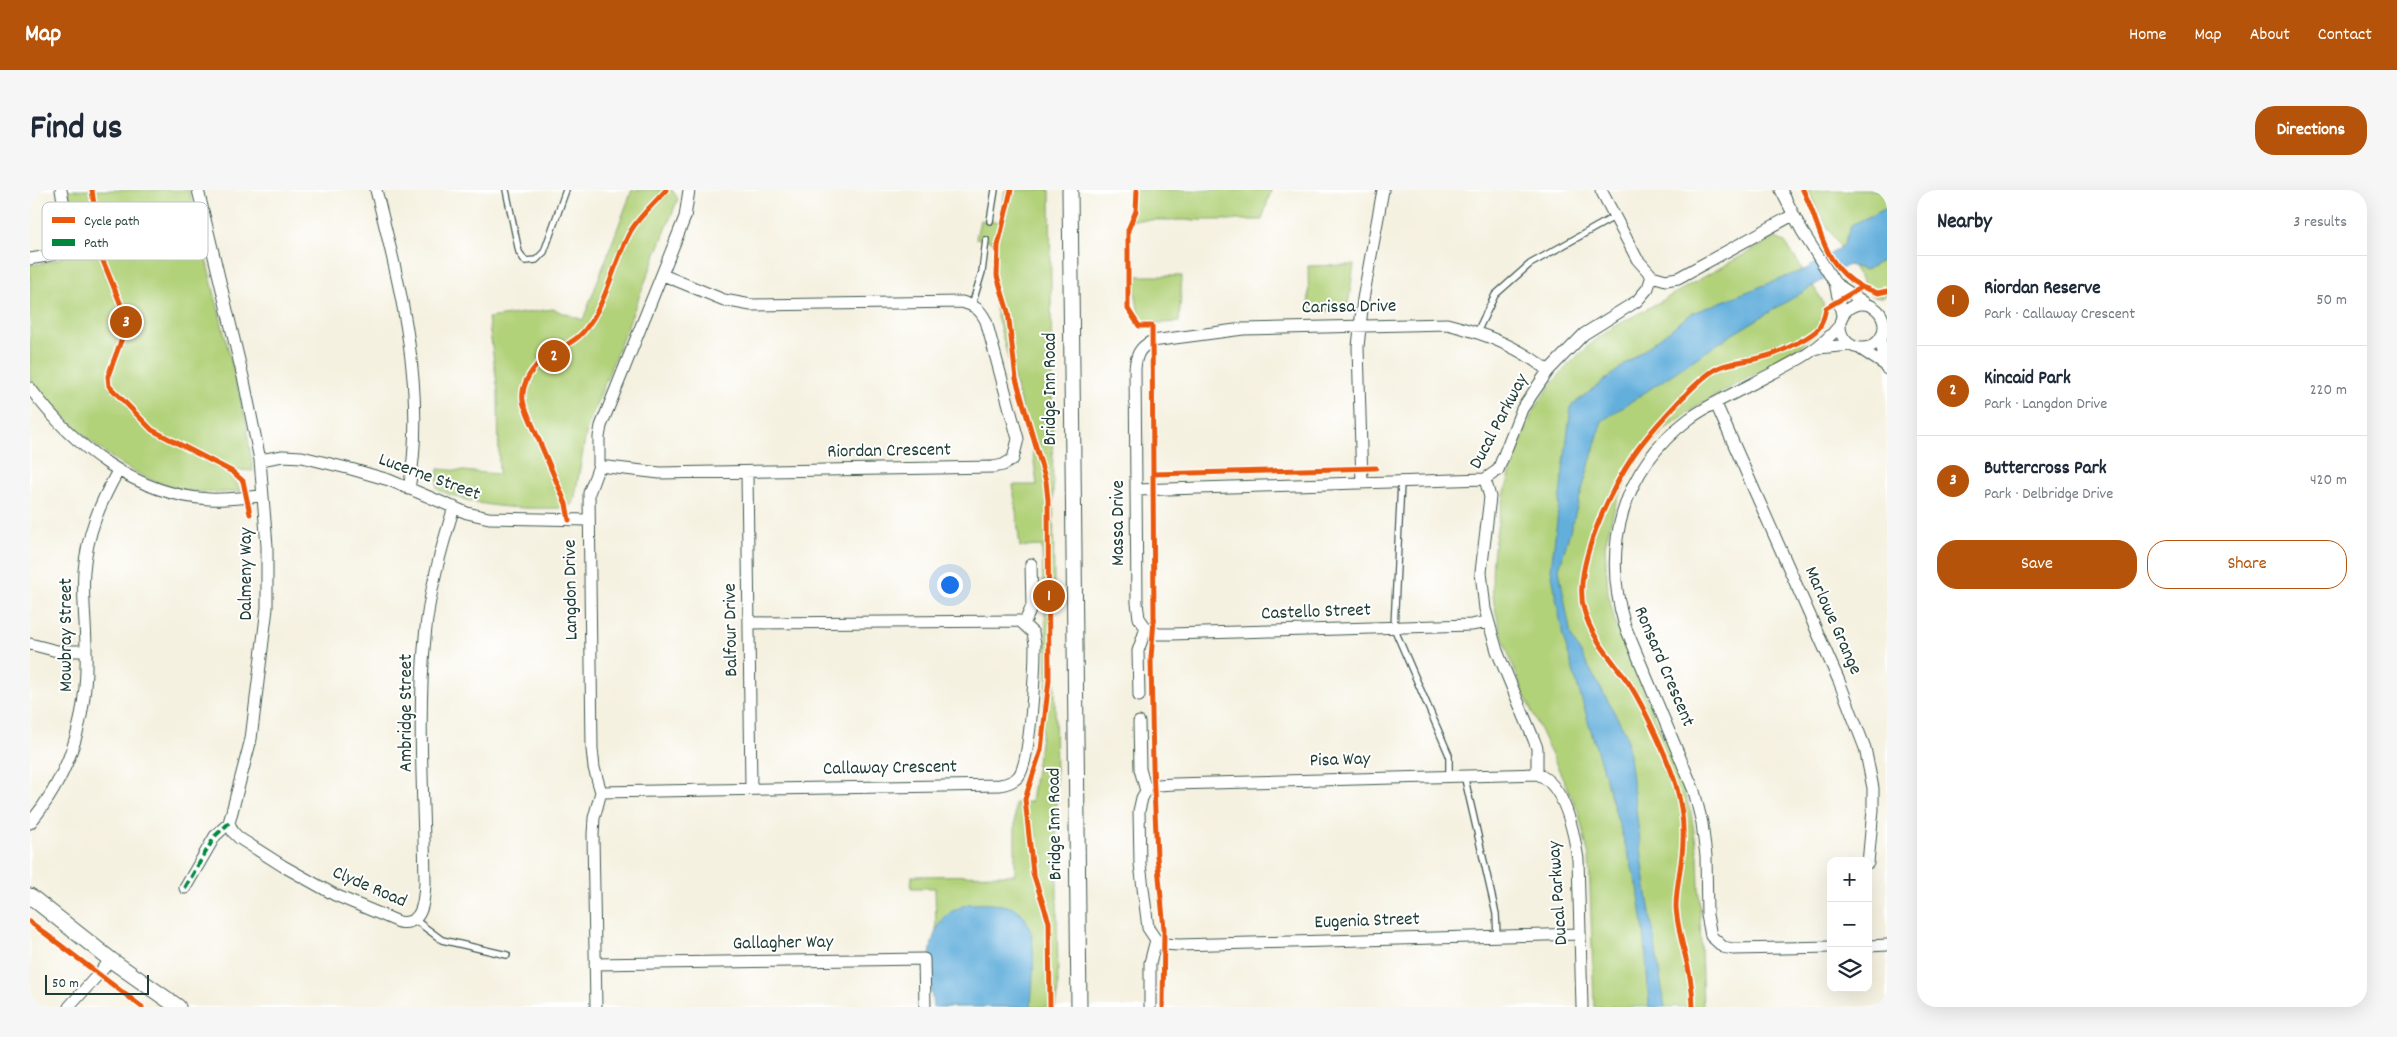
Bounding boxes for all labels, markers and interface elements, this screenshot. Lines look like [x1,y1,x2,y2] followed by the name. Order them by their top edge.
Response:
[25,18,61,52] text: Map
[2129,23,2166,48] text: Home
[2194,23,2222,48] text: Map
[2250,23,2290,48] text: About
[2318,23,2372,48] text: Contact
[30,105,122,155] text: Find us
[2255,106,2367,155] button: Directions
[42,202,208,260] legend
[1937,208,1992,238] text: Nearby
[2293,211,2347,234] text: 3 results
[84,212,140,232] text: Cycle path
[84,234,109,254] text: Path
[1984,276,2101,303] text: Riordan Reserve
[1951,289,1955,312] text: 1
[2316,289,2347,312] text: 50 m
[1301,294,1397,322] street label: Carissa Drive
[110,303,142,341] pin: 3
[1984,303,2135,326] text: Park · Callaway Crescent
[1038,333,1065,445] street label: Bridge Inn Road
[538,337,570,375] pin: 2
[1984,366,2071,393] text: Kincaid Park
[1464,369,1537,475] street label: Ducal Parkway
[1950,379,1957,402] text: 2
[2310,379,2347,402] text: 220 m
[1984,393,2107,416] text: Park · Langdon Drive
[827,437,951,467] street label: Riordan Crescent
[374,447,484,509] street label: Lucerne Street
[1984,456,2107,483] text: Buttercross Park
[1949,469,1957,492] text: 3
[2310,469,2347,492] text: 420 m
[1106,480,1133,566] street label: Massa Drive
[1984,483,2113,506] text: Park · Delbridge Drive
[234,527,261,621] street label: Dalmeny Way
[558,539,586,641] street label: Langdon Drive
[1937,540,2137,589] button: Save
[2147,540,2347,589] button: Share
[1796,563,1868,679] street label: Marlowe Grange
[937,572,963,598] your location
[1033,577,1065,615] pin: 1
[54,578,81,692] street label: Mowbray Street
[718,583,746,677] street label: Balfour Drive
[1261,598,1371,628] street label: Castello Street
[1626,603,1700,731] street label: Ronsard Crescent
[394,654,421,772] street label: Ambridge Street
[1309,746,1371,776] street label: Pisa Way
[823,754,957,784] street label: Callaway Crescent
[1042,767,1070,881] street label: Bridge Inn Road
[1542,840,1576,946] street label: Ducal Parkway
[1827,857,1872,992] map controls
[1827,857,1872,902] button: +
[327,860,411,916] street label: Clyde Road
[1827,902,1872,947] button: −
[1314,907,1420,937] street label: Eugenia Street
[732,930,834,958] street label: Gallagher Way
[1827,947,1872,992] button: layers
[45,972,149,995] scale bar
[52,974,79,994] text: 50 m

